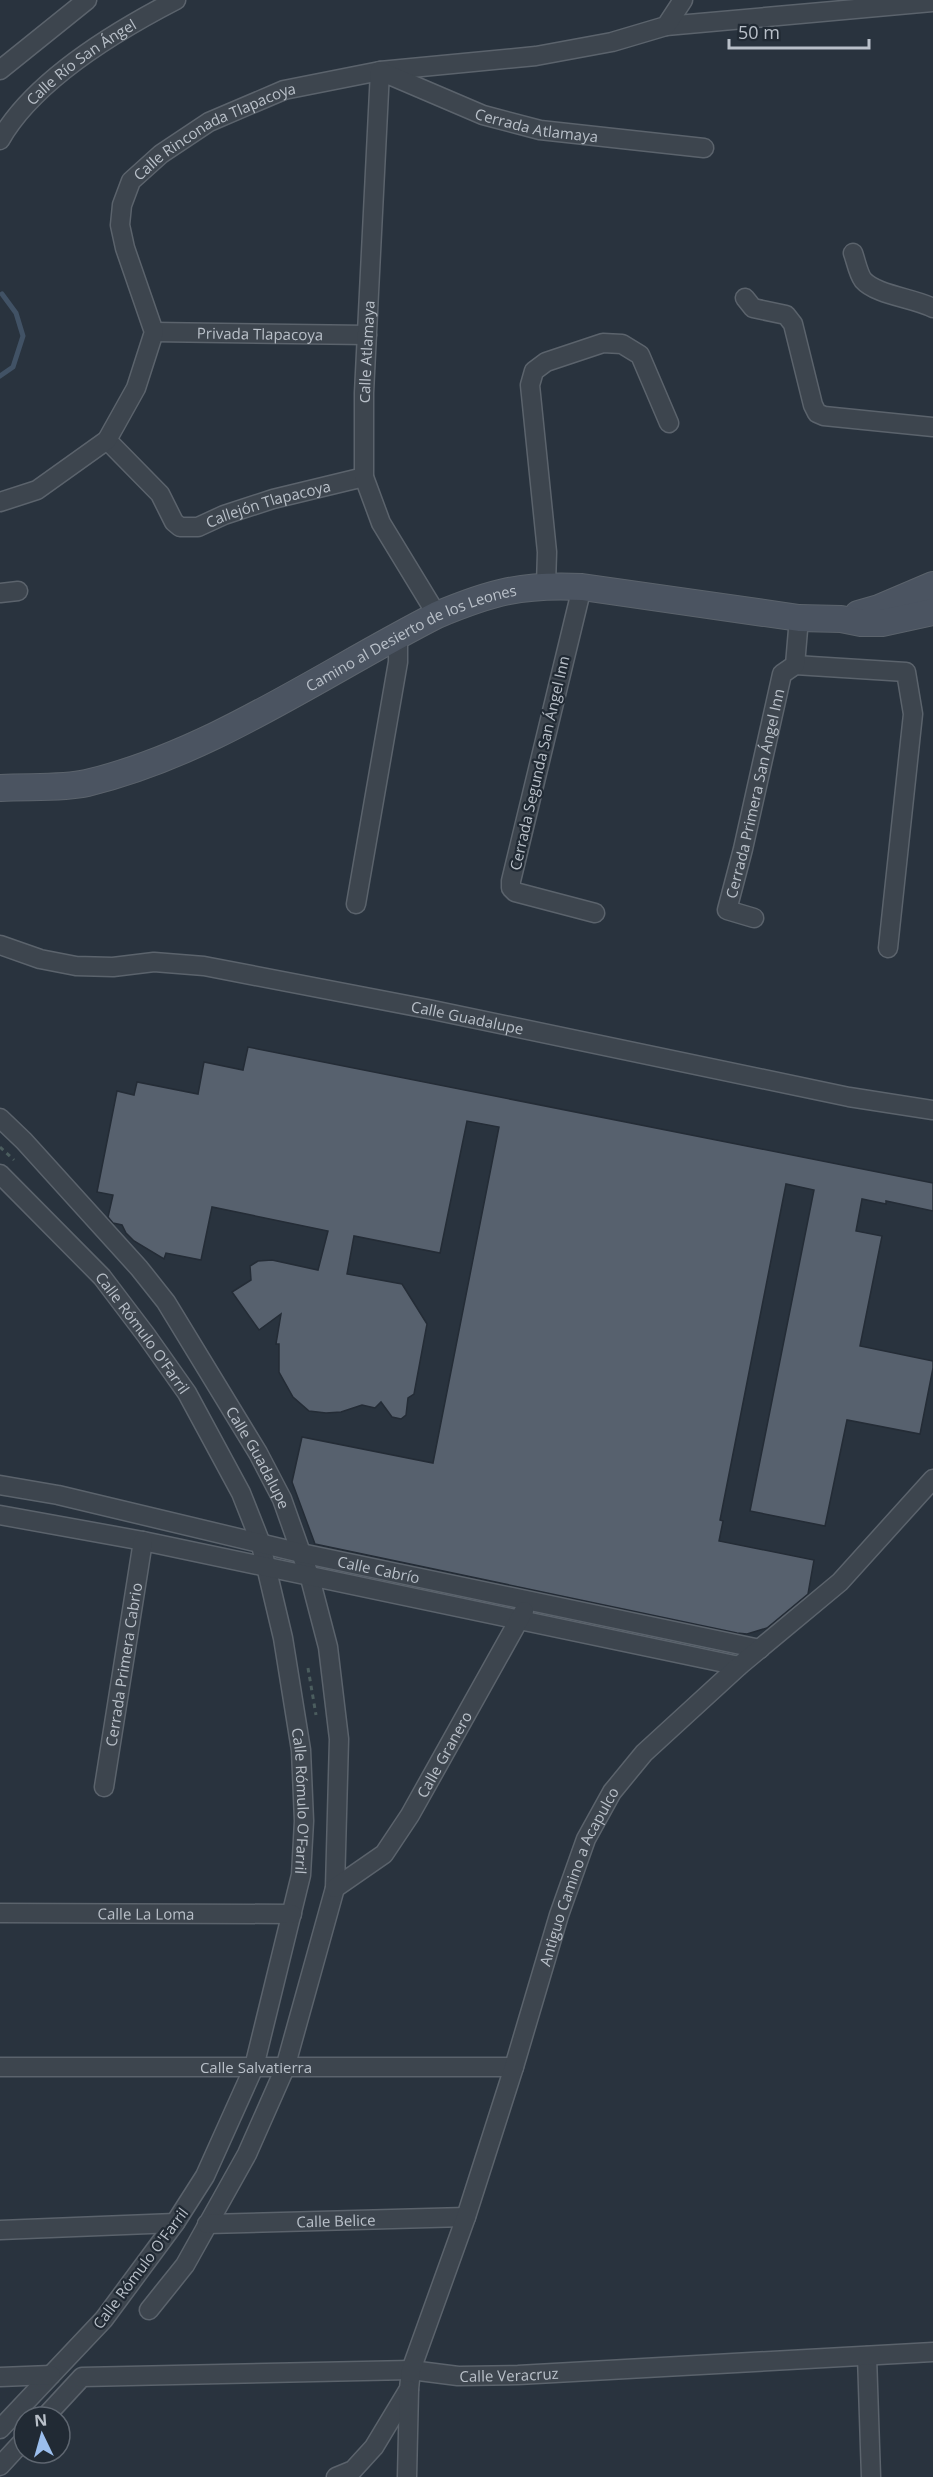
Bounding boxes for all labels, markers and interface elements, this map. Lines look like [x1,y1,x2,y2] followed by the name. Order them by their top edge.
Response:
[729,12,868,50] scale bar
[22,14,140,109] street label: Calle Río San Ángel
[738,20,780,44] text: 50 m
[129,78,297,184] street label: Calle Rinconada Tlapacoya
[472,103,599,146] street label: Cerrada Atlamaya
[354,300,379,403] street label: Calle Atlamaya
[197,323,323,344] street label: Privada Tlapacoya
[202,475,333,532] street label: Callejón Tlapacoya
[302,580,518,696] street label: Camino al Desierto de los Leones
[505,654,573,872] street label: Cerrada Segunda San Ángel Inn
[720,687,788,901] street label: Cerrada Primera San Ángel Inn
[410,996,526,1039] street label: Calle Guadalupe
[91,1267,194,1398] street label: Calle Rómulo O'Farril
[222,1403,295,1511] street label: Calle Guadalupe
[336,1551,422,1588] street label: Calle Cabrío
[101,1581,146,1748] street label: Cerrada Primera Cabrio
[412,1708,476,1801] street label: Calle Granero
[288,1726,314,1875] street label: Calle Rómulo O'Farril
[534,1783,623,1968] street label: Antiguo Camino a Acapulco
[97,1903,195,1924] street label: Calle La Loma
[200,2057,312,2077] street label: Calle Salvatierra
[88,2203,192,2333] street label: Calle Rómulo O'Farril
[296,2209,376,2232] street label: Calle Belice
[459,2363,559,2386] street label: Calle Veracruz
[12,2405,72,2465] north arrow
[33,2409,48,2432] text: N

